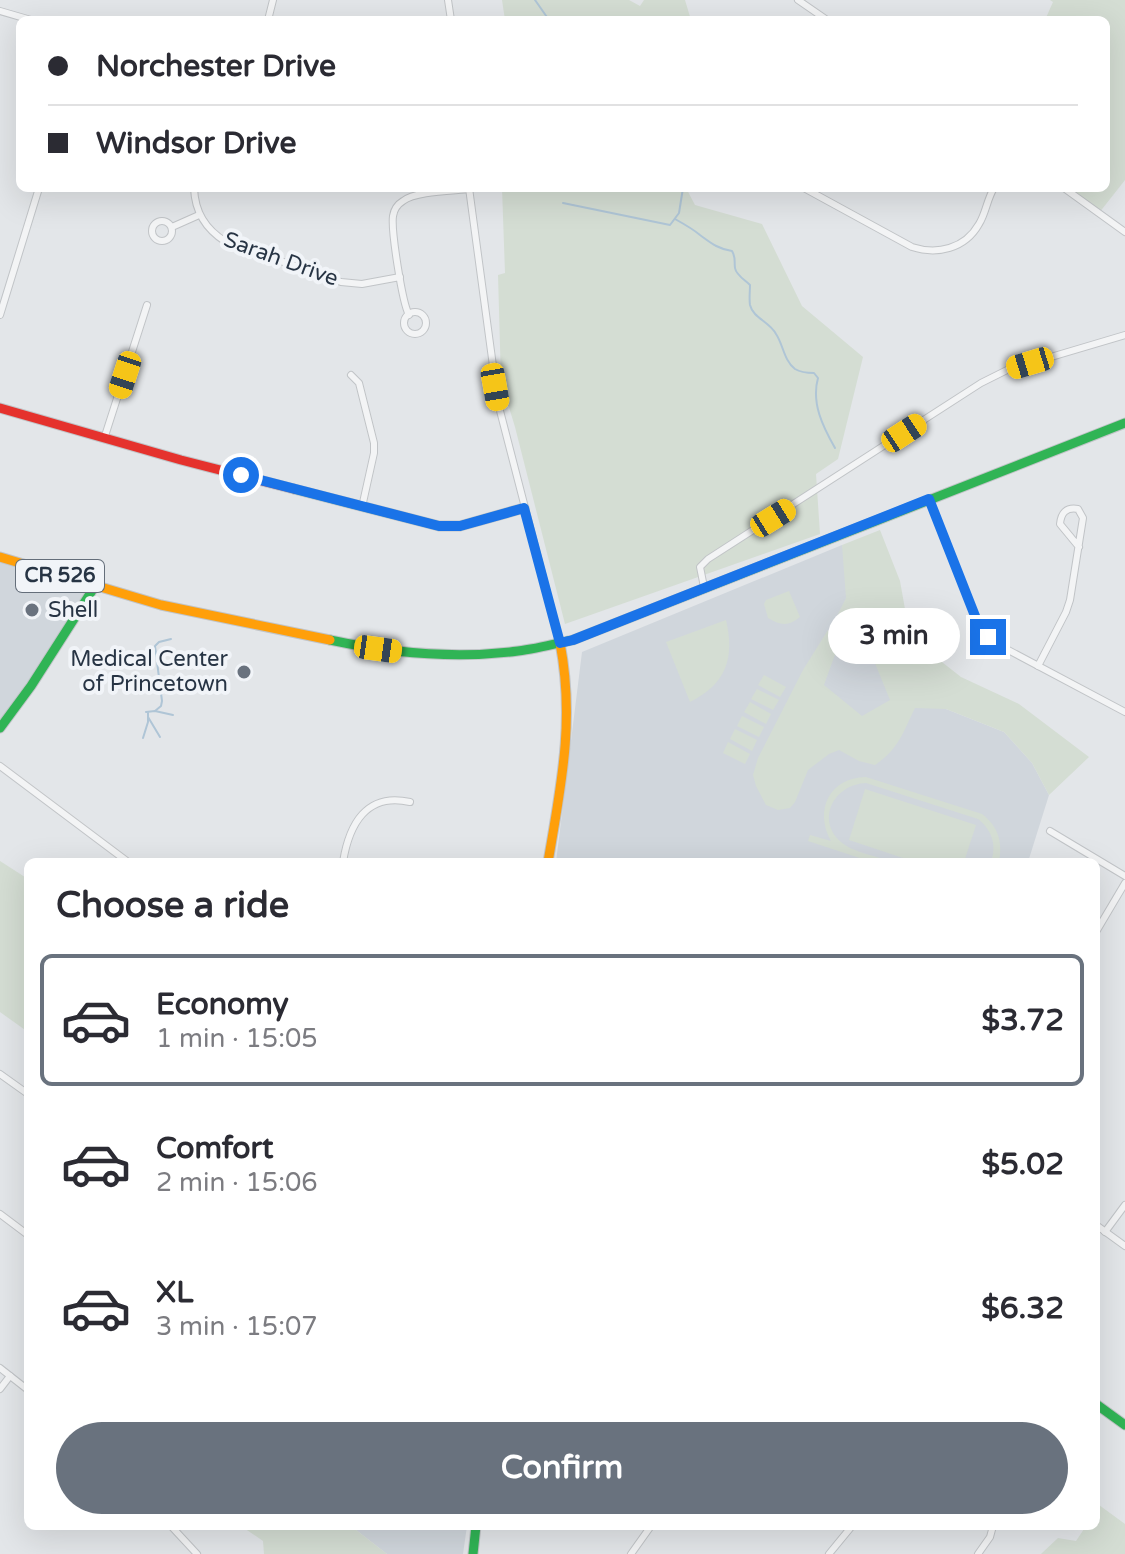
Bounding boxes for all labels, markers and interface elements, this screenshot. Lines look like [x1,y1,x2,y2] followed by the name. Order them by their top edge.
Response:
[96,48,336,85] text: Norchester Drive
[96,125,297,162] text: Windsor Drive
[220,226,342,292] street label: Sarah Drive
[1004,345,1056,381] car
[106,348,144,402] car
[479,361,511,413] car
[877,410,931,456] car
[223,457,259,493] route start
[746,495,800,541] car
[16,560,104,592] road number: CR 526
[48,597,98,623] place label: Shell
[23,601,41,619] marker: Shell
[828,609,960,665] callout: 3 min
[970,619,1006,655] route end
[859,620,929,651] text: 3 min
[353,634,403,664] car
[70,646,229,697] place label: Medical Center of Princetown
[235,663,253,681] marker: Medical Center of Princetown
[56,884,289,927] text: Choose a ride
[60,984,132,1056] icon: car
[156,986,289,1023] text: Economy
[982,1002,1064,1039] text: $3.72
[156,1023,318,1054] text: 1 min · 15:05
[60,1128,132,1200] icon: car
[156,1130,274,1167] text: Comfort
[982,1146,1064,1183] text: $5.02
[156,1167,318,1198] text: 2 min · 15:06
[60,1272,132,1344] icon: car
[156,1274,193,1311] text: XL
[981,1290,1064,1327] text: $6.32
[156,1311,318,1342] text: 3 min · 15:07
[56,1422,1068,1514] button: Confirm

